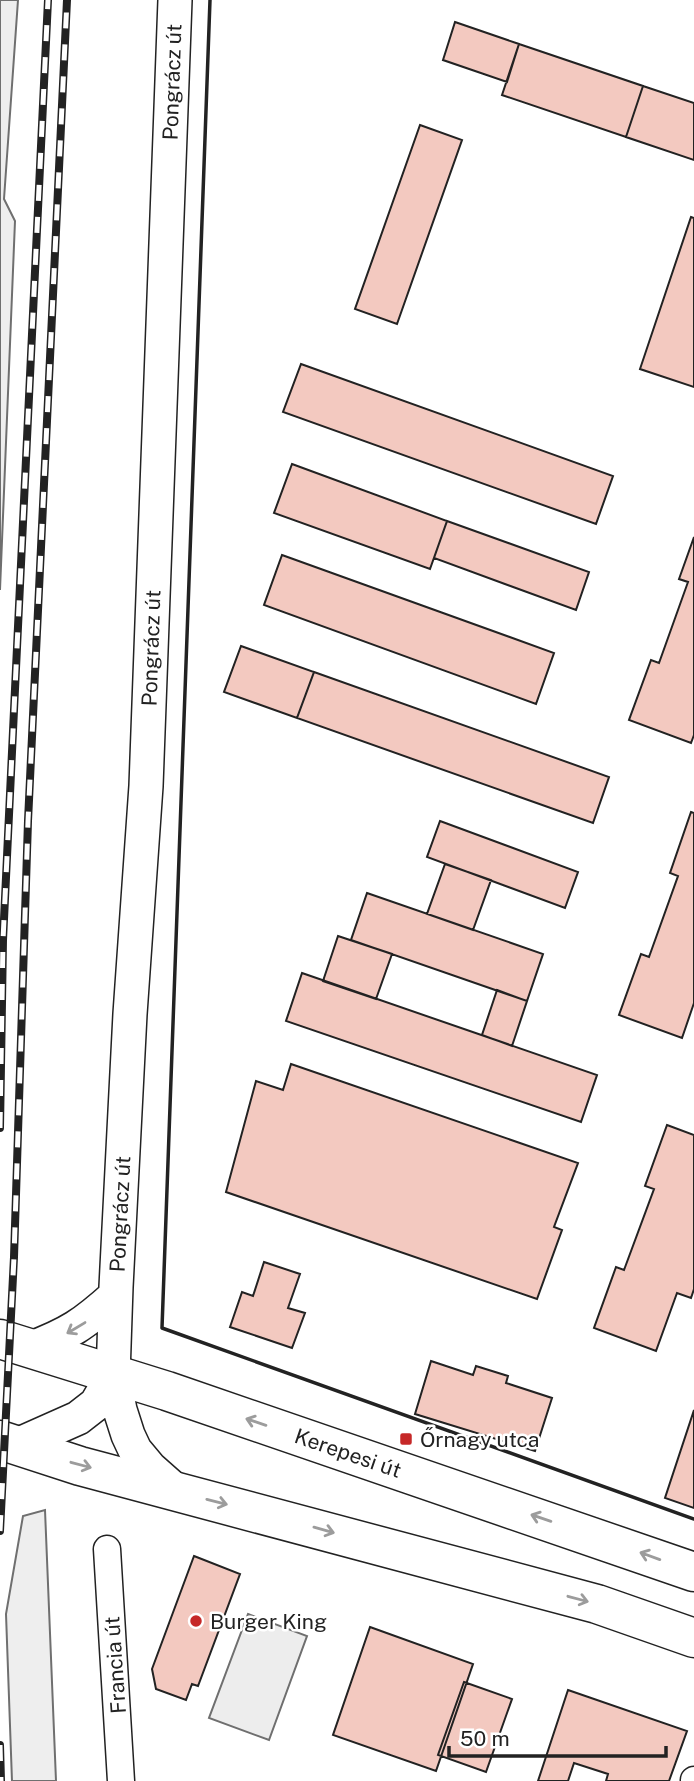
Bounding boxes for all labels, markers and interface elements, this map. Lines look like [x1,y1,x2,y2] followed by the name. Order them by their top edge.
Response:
[157,23,187,141] street label: Pongrácz út
[136,589,166,707] street label: Pongrácz út
[104,1155,136,1273] street label: Pongrácz út
[66,1322,86,1336] one-way arrow
[245,1414,267,1427] one-way arrow
[291,1423,405,1483] street label: Kerepesi út
[420,1427,540,1452] place label: Őrnagy utca
[398,1431,414,1447] marker: Őrnagy utca
[70,1460,92,1473] one-way arrow
[205,1496,228,1509] one-way arrow
[531,1511,553,1523] one-way arrow
[312,1524,335,1537] one-way arrow
[639,1549,661,1561] one-way arrow
[567,1594,589,1607] one-way arrow
[210,1609,327,1634] place label: Burger King
[188,1613,204,1629] marker: Burger King
[99,1615,131,1715] street label: Francia út
[449,1714,666,1758] scale bar
[460,1726,510,1751] text: 50 m

